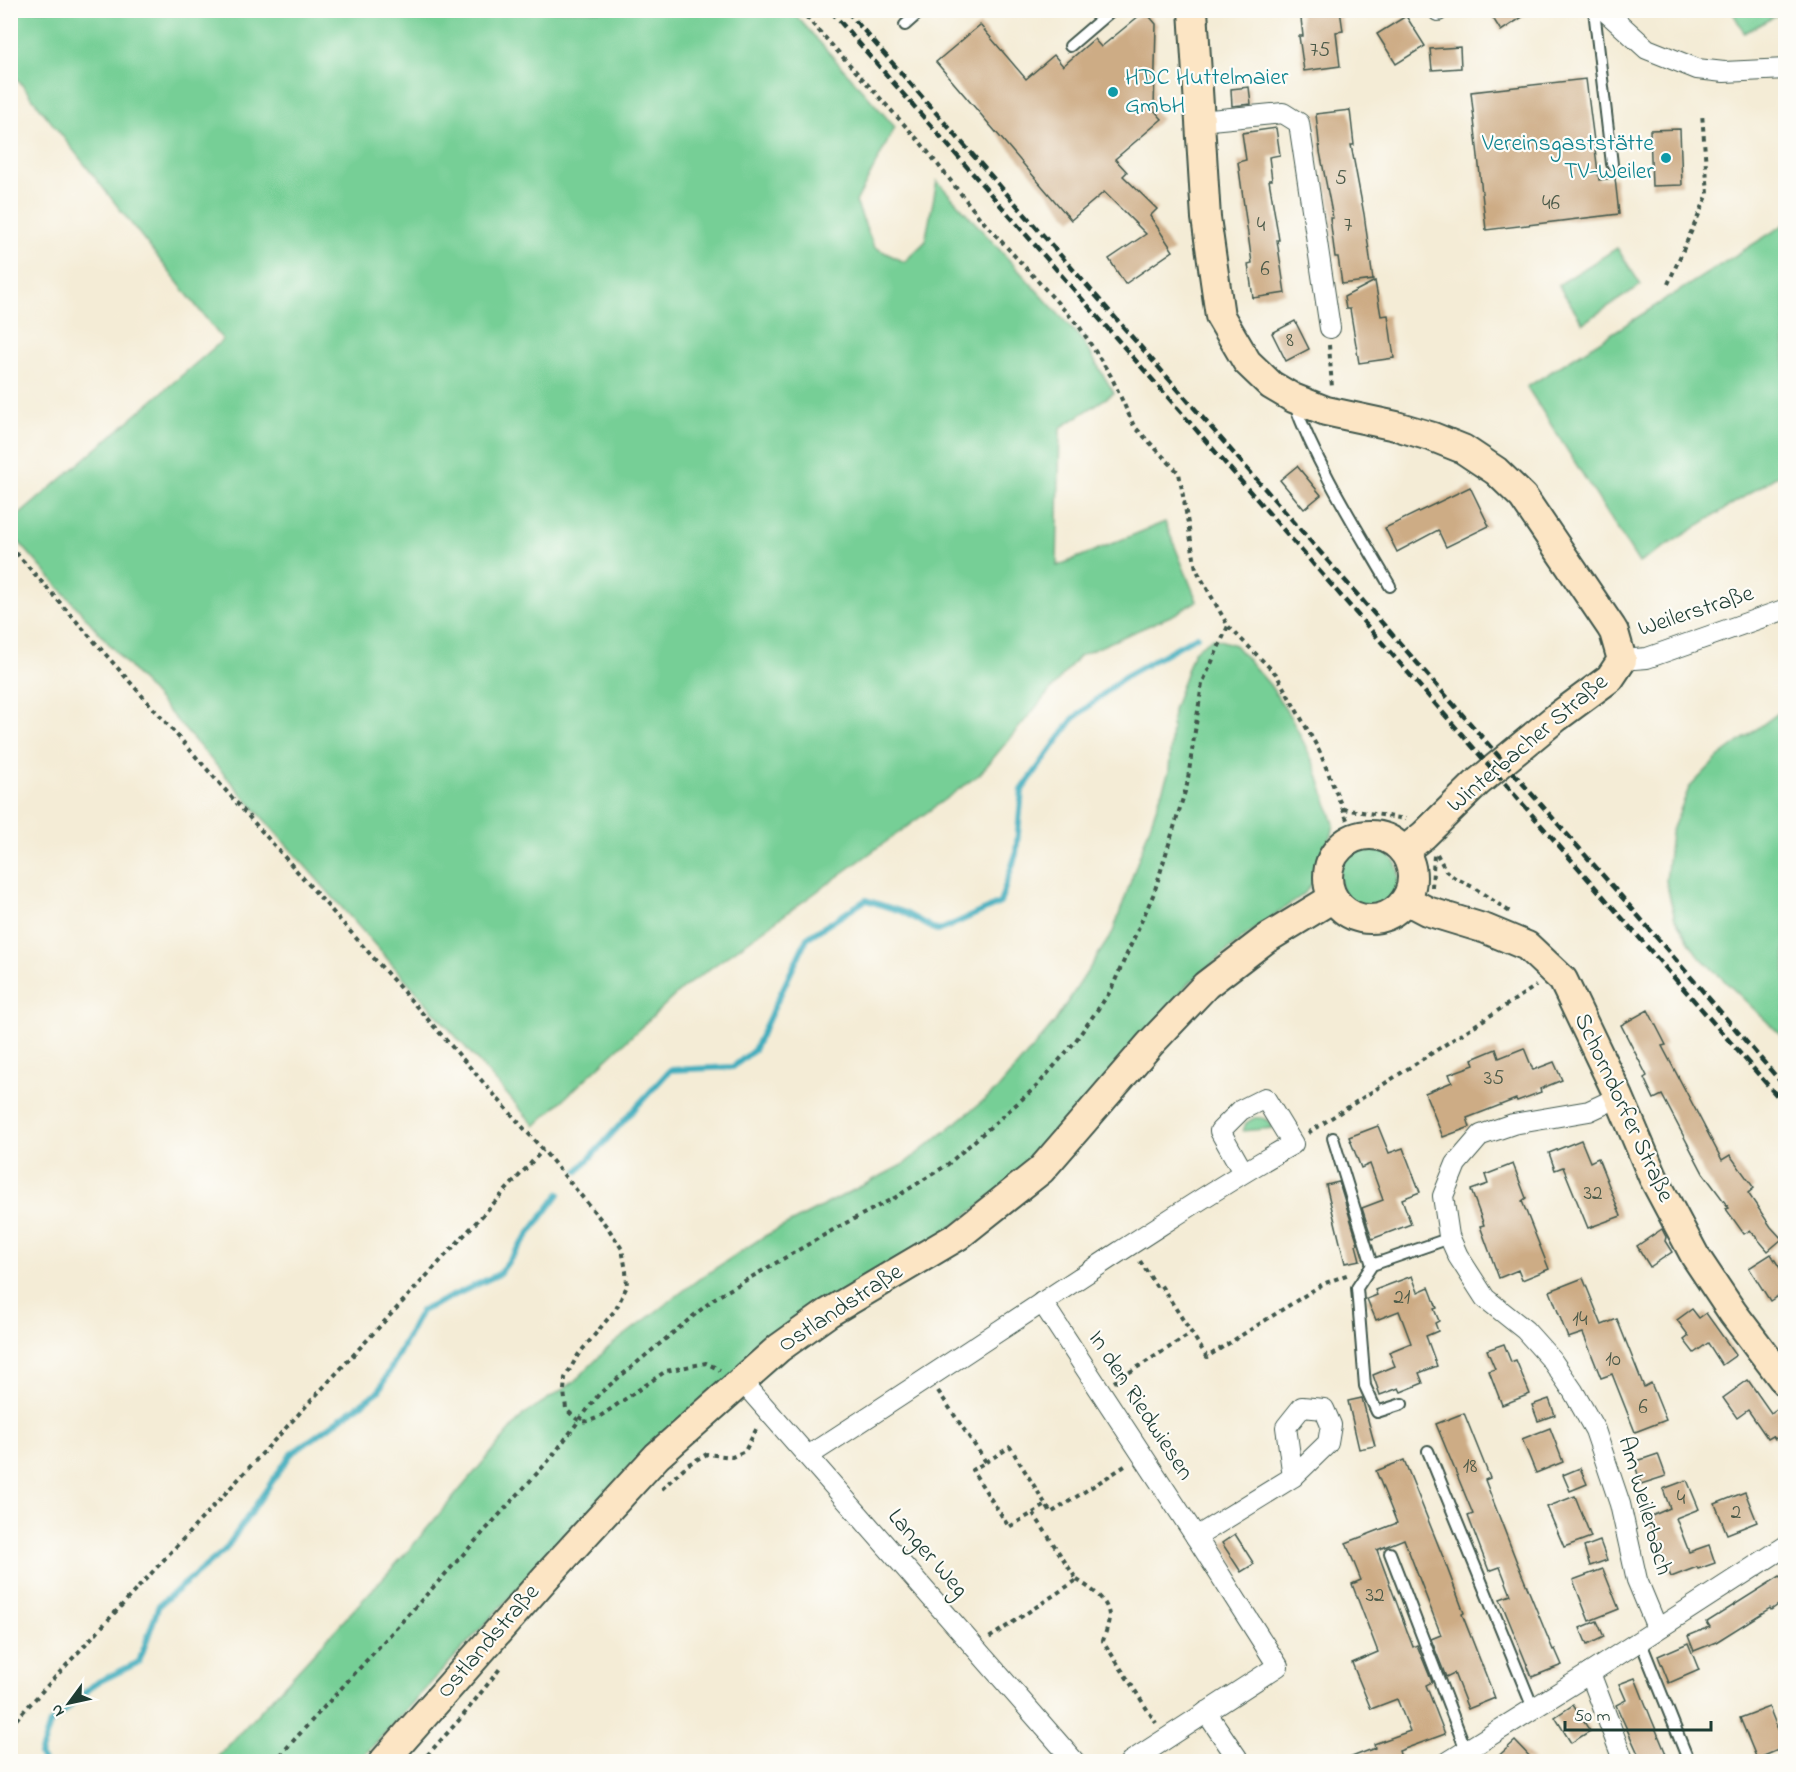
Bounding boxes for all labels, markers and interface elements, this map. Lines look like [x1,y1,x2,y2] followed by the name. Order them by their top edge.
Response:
[1310,36,1330,66] house number: 75
[1125,61,1289,124] place label: HDC Huttelmaier GmbH
[1106,85,1120,99] marker: HDC Huttelmaier GmbH
[1481,127,1655,190] place label: Vereinsgaststätte TV-Weiler
[1659,151,1673,165] marker: Vereinsgaststätte TV-Weiler
[1335,164,1347,194] house number: 5
[1542,189,1560,219] house number: 46
[1257,211,1266,241] house number: 4
[1344,211,1353,241] house number: 7
[1260,255,1270,285] house number: 6
[1286,326,1294,356] house number: 8
[1634,577,1759,647] street label: Weilerstraße
[1440,666,1617,822] street label: Winterbacher Straße
[1564,1008,1682,1209] street label: Schorndorfer Straße
[1484,1064,1504,1094] house number: 35
[1583,1179,1603,1209] house number: 32
[772,1255,910,1362] street label: Ostlandstraße
[1393,1283,1411,1313] house number: 21
[1572,1305,1588,1335] house number: 14
[1078,1324,1202,1488] street label: In den Riedwiesen
[1605,1345,1621,1375] house number: 10
[1638,1393,1648,1423] house number: 6
[1607,1432,1681,1580] street label: Am Weilerbach
[1463,1452,1477,1482] house number: 18
[1677,1484,1686,1514] house number: 4
[1731,1498,1741,1528] house number: 2
[878,1501,976,1607] street label: Langer Weg
[429,1577,549,1707] street label: Ostlandstraße
[1365,1581,1385,1611] house number: 32
[39,1673,99,1733] north arrow
[1565,1694,1710,1732] scale bar
[45,1699,71,1721] text: N
[1574,1704,1611,1730] text: 50 m

